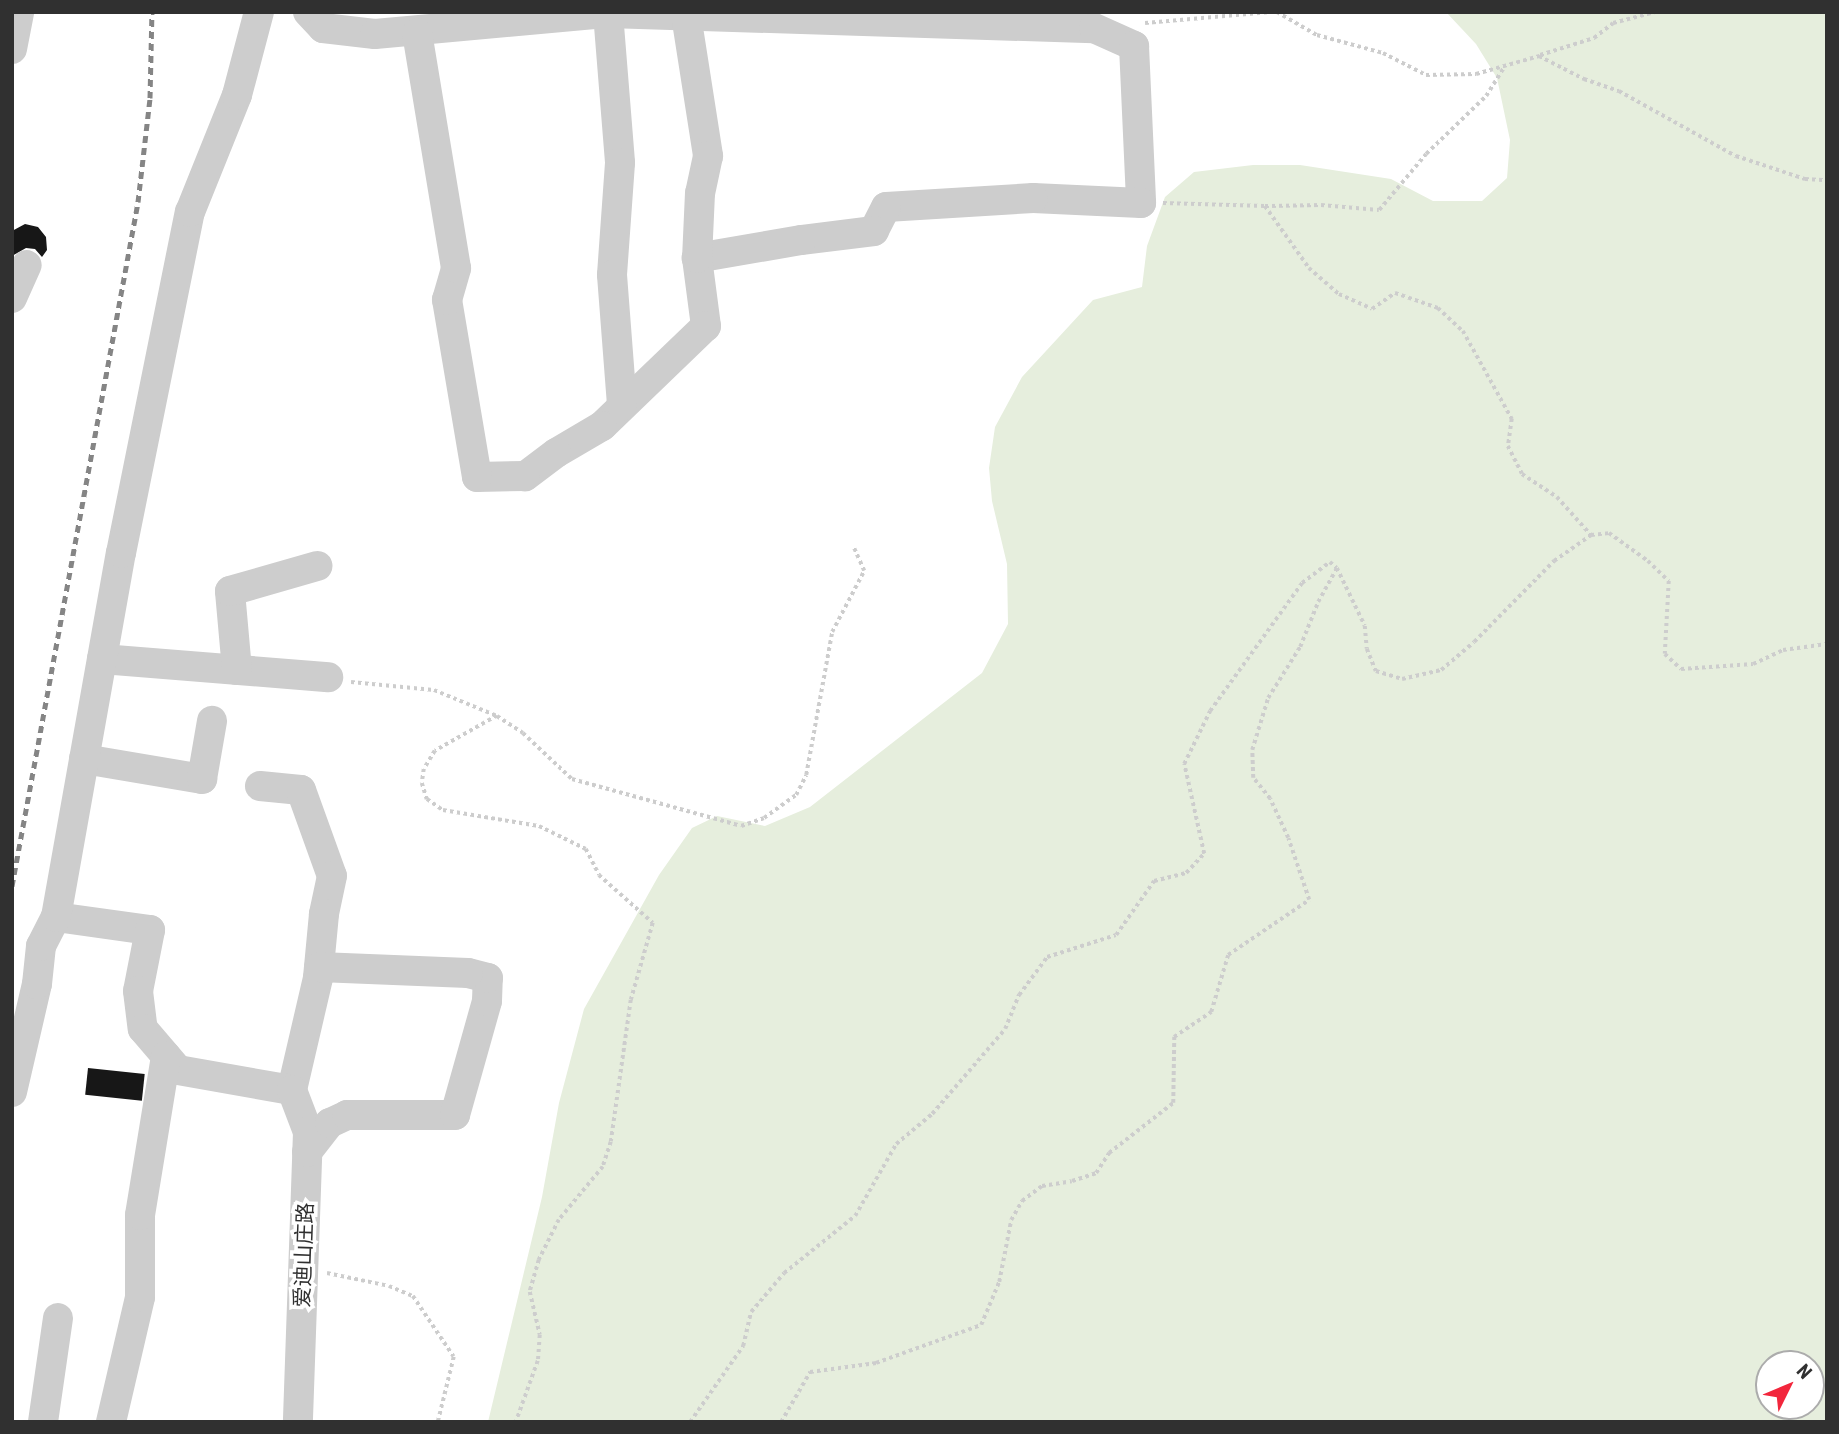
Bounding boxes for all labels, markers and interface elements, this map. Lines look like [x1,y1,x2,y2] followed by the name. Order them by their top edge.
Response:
[290,1202,318,1308] street label: 爱迪山庄路
[1755,1350,1825,1420] north arrow
[1792,1360,1817,1384] text: N

